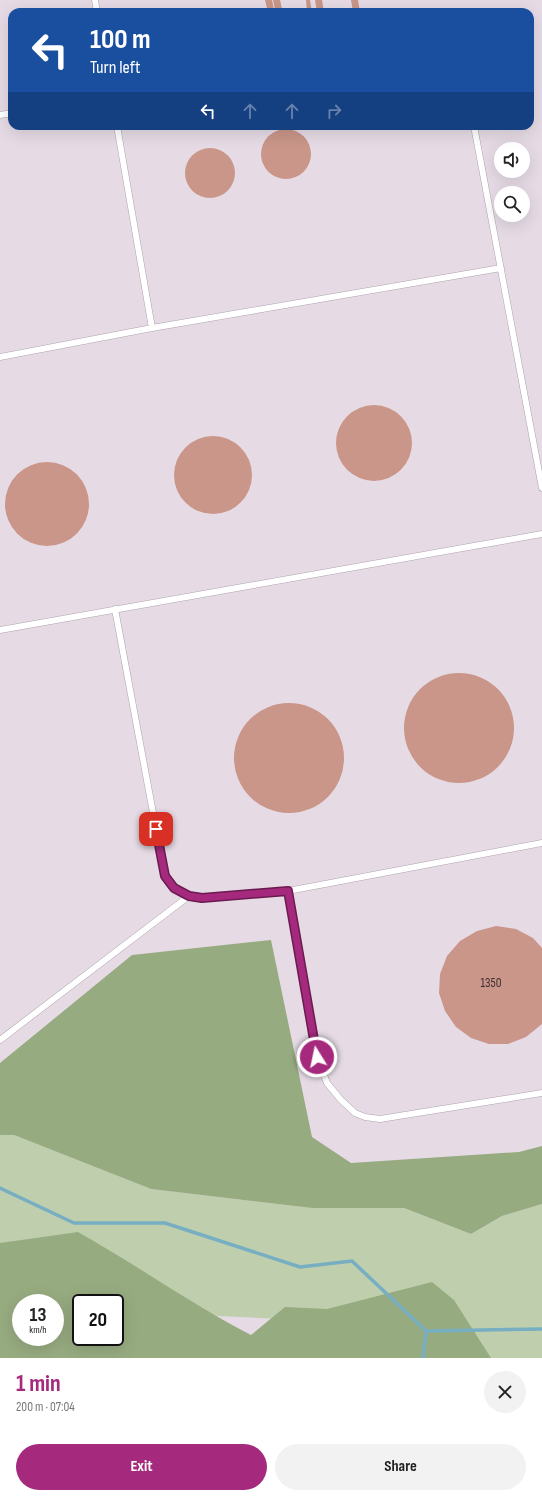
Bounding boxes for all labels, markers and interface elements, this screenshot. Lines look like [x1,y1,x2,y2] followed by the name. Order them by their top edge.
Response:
[90,23,151,56] text: 100 m
[24,24,76,76] icon: left
[90,57,141,78] text: Turn left
[197,100,219,122] icon: left
[239,100,261,122] icon: ahead
[281,100,303,122] icon: ahead
[323,100,345,122] icon: right
[494,142,530,222] map controls
[494,142,530,178] button: sound
[494,186,530,222] button: search
[139,812,173,846] pin
[145,818,167,840] icon: arrive
[480,975,502,991] house number: 1350
[296,1036,338,1078] position arrow
[72,1294,124,1346] speed limit sign: 20
[30,1303,46,1327] text: 13
[29,1324,47,1336] text: km/h
[16,1369,61,1398] text: 1 min
[484,1371,526,1413] button: close
[16,1399,75,1415] text: 200 m · 07:04
[16,1444,267,1490] button: Exit
[275,1444,526,1490] button: Share

